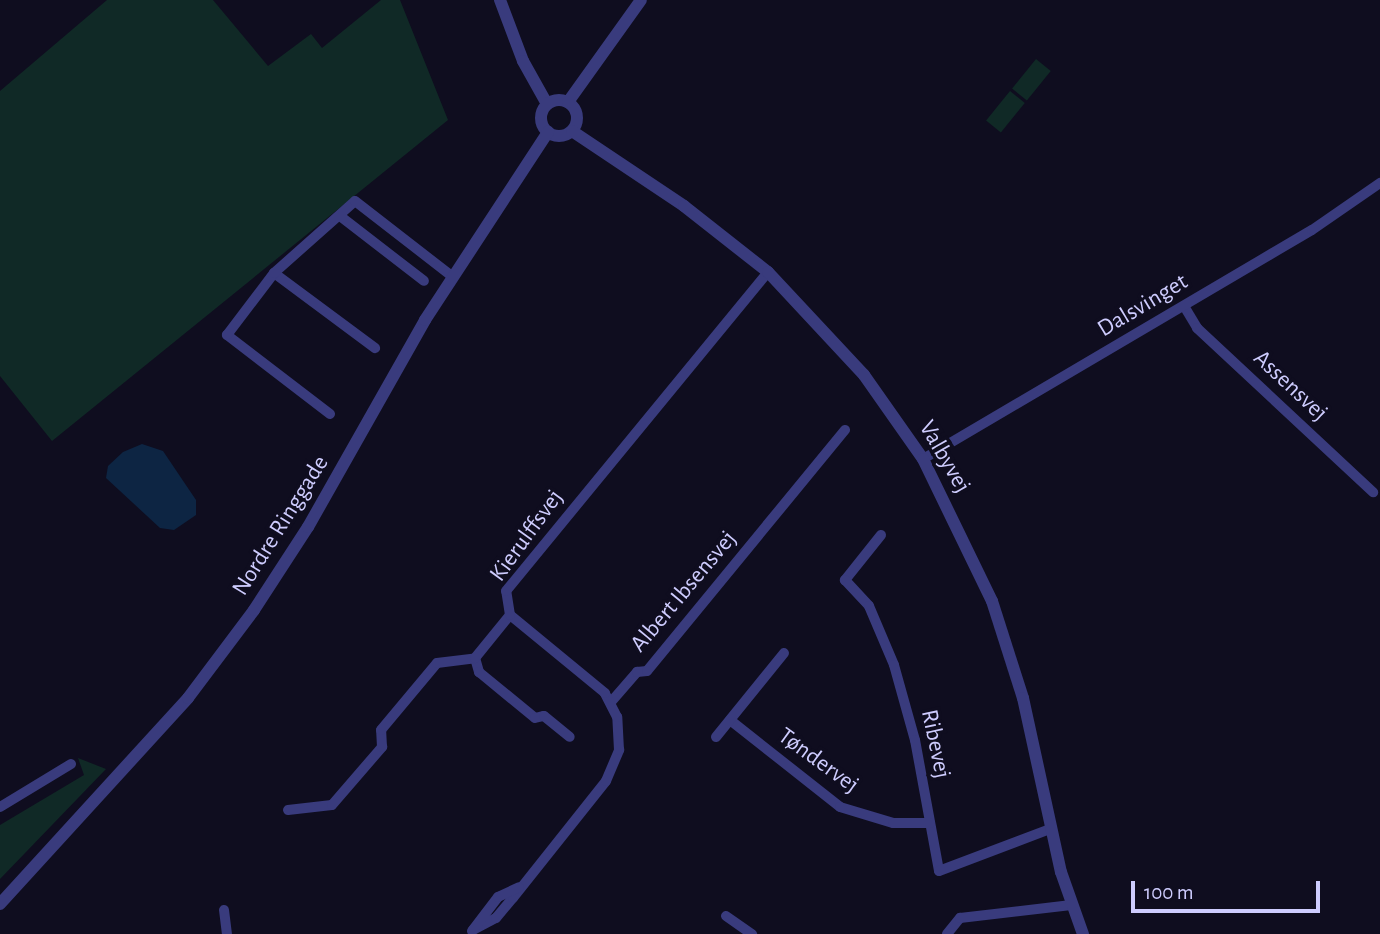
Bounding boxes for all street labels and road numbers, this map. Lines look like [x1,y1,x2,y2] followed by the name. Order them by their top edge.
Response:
[1093,268,1193,344] street label: Dalsvinget
[1247,344,1333,428] street label: Assensvej
[912,416,976,498] street label: Valbyvej
[227,451,335,601] street label: Nordre Ringgade
[484,484,570,588] street label: Kierulffsvej
[625,525,743,659] street label: Albert Ibsensvej
[914,707,956,781] street label: Ribevej
[772,722,864,800] street label: Tøndervej

